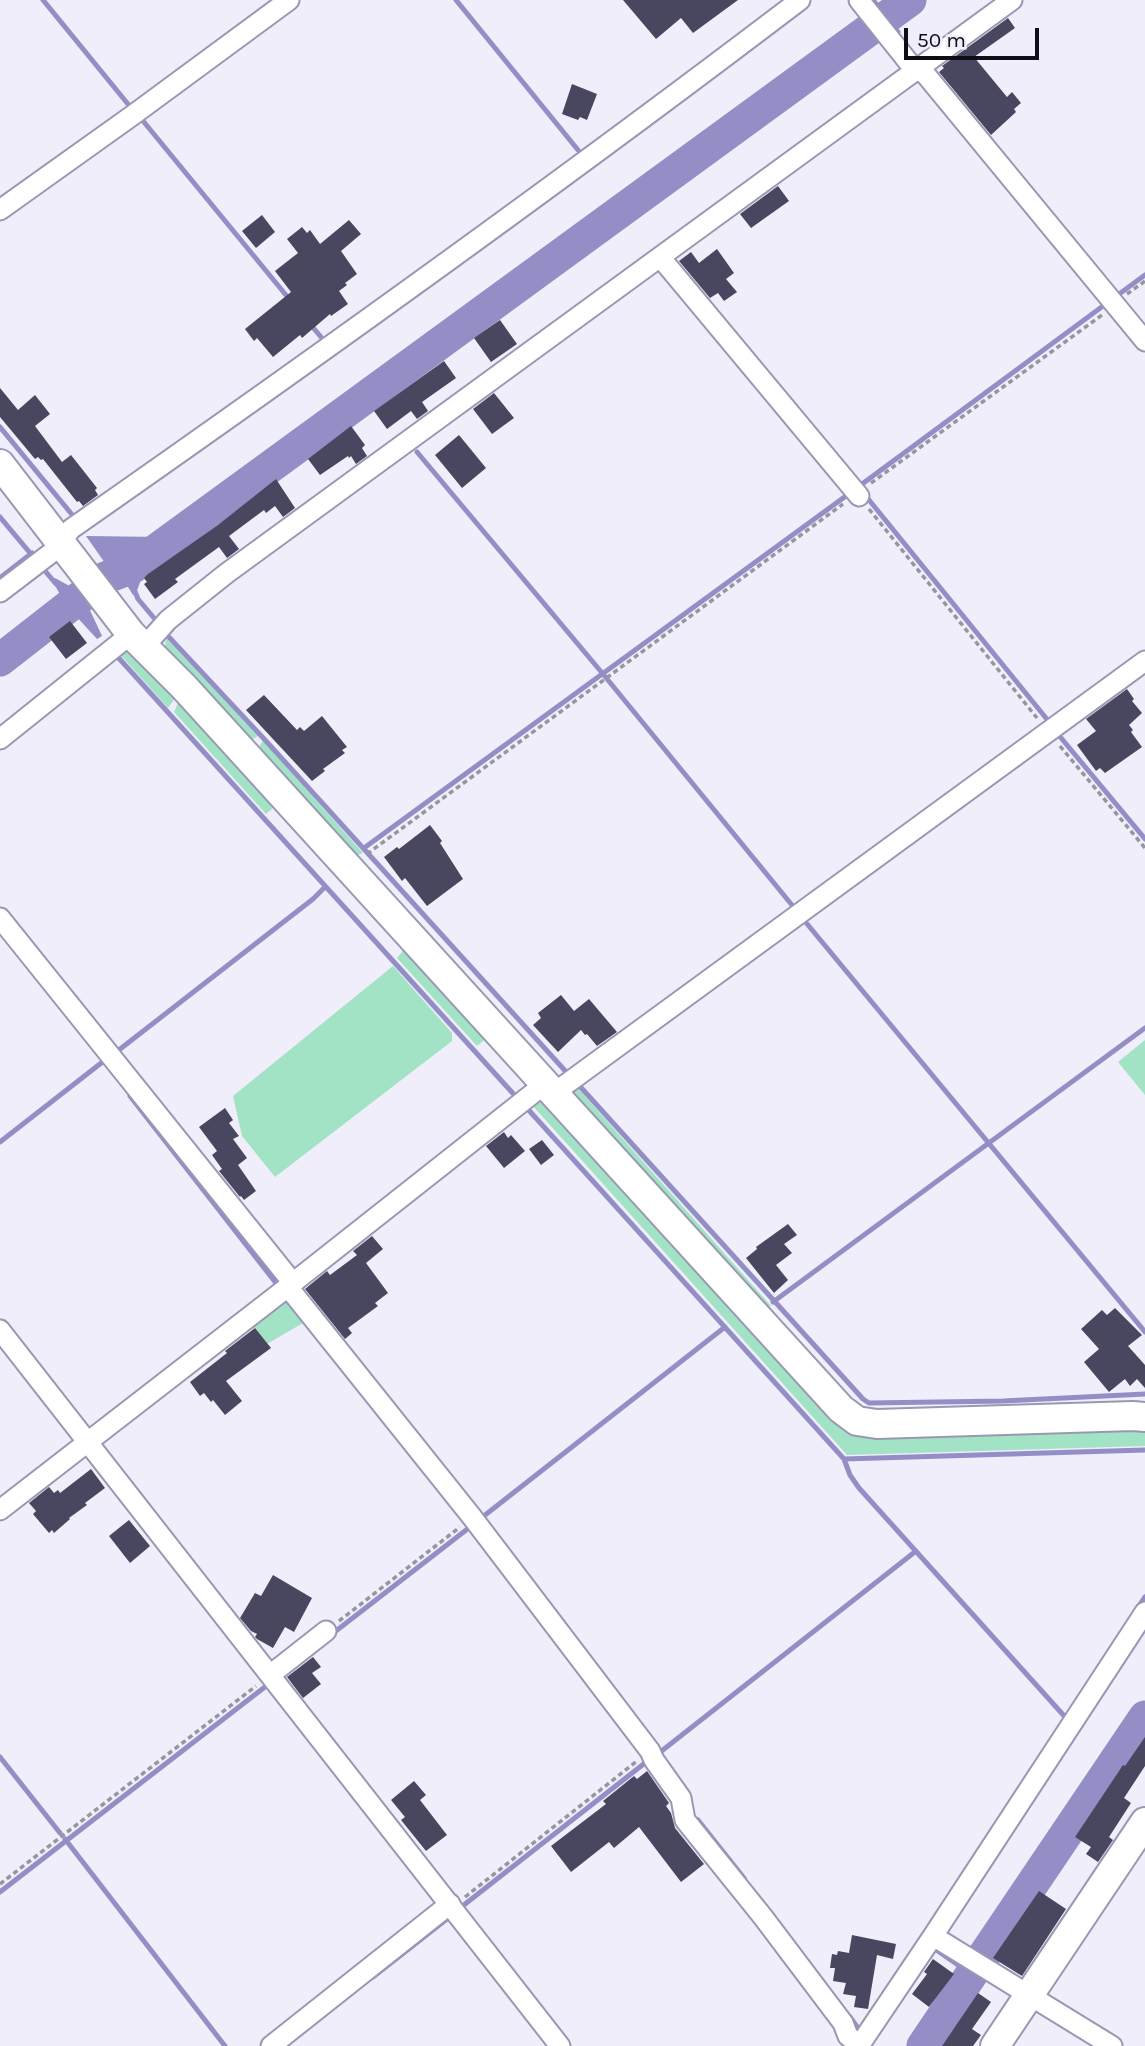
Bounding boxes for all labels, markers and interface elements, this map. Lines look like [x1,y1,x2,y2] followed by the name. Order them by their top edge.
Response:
[907,14,1042,58] scale bar
[917,28,966,52] text: 50 m

